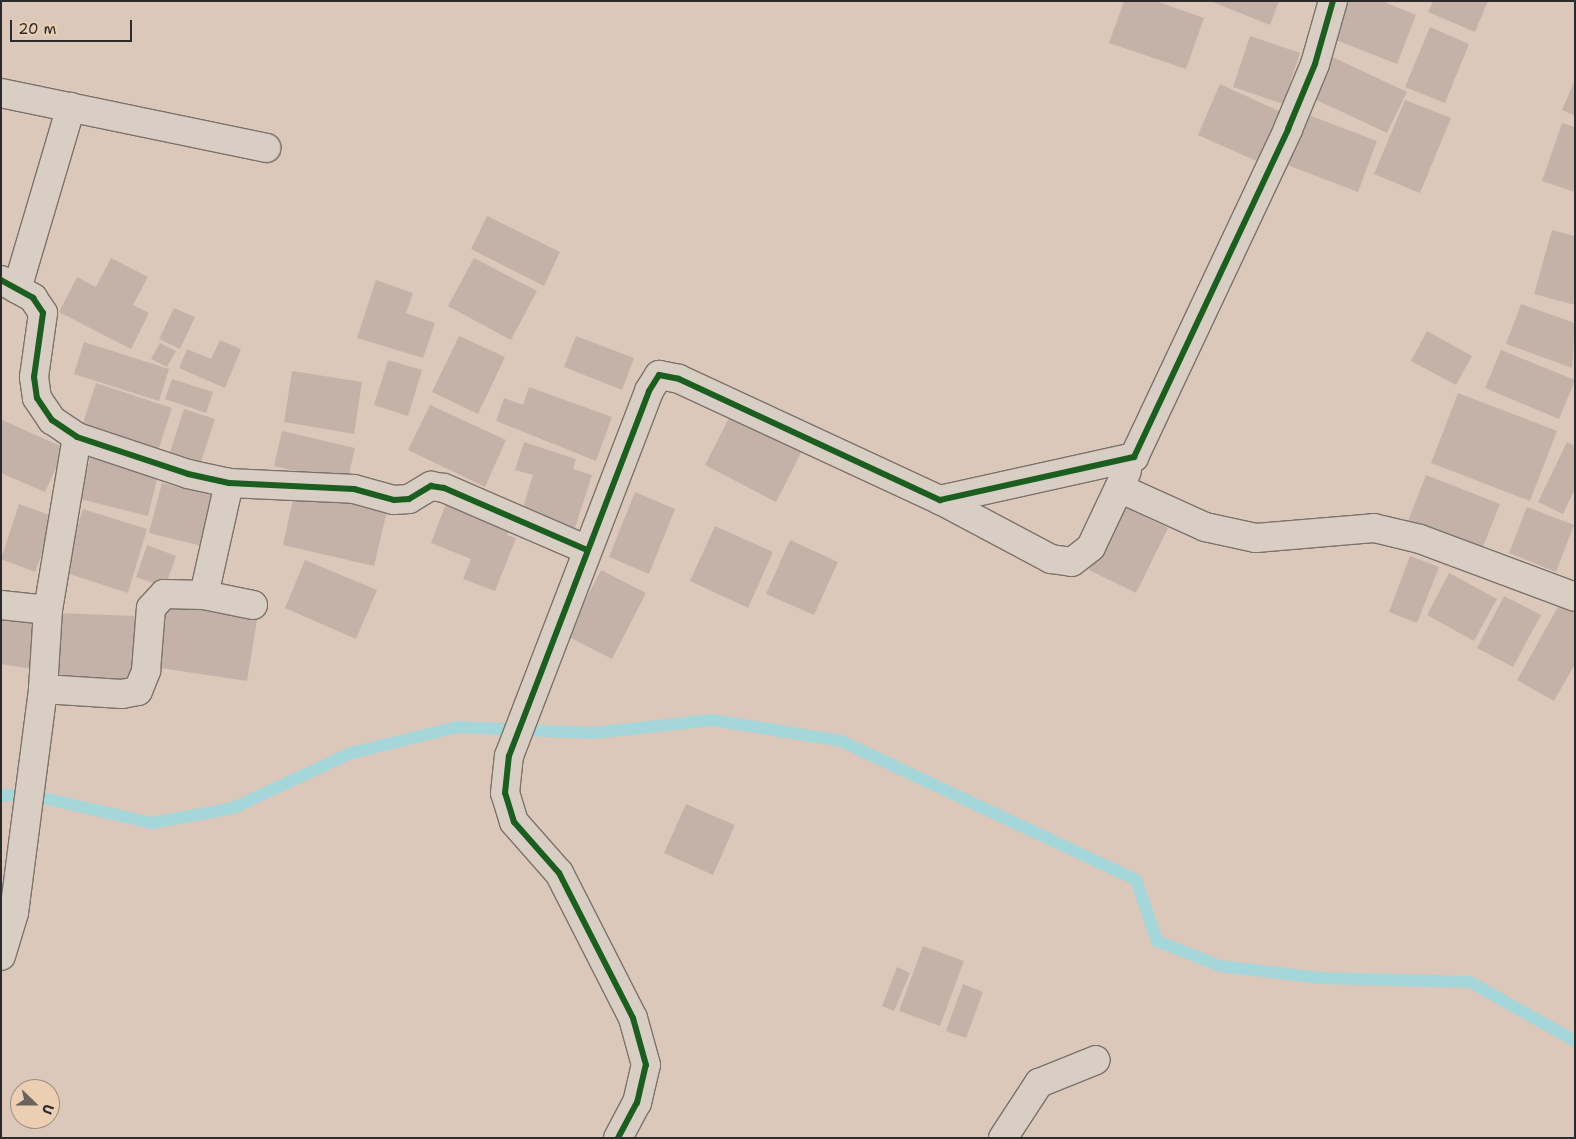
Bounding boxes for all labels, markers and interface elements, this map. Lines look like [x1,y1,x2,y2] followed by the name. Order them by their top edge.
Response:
[12,10,135,42] scale bar
[18,19,57,39] text: 20 m
[10,1079,60,1129] north arrow
[38,1101,58,1117] text: U

